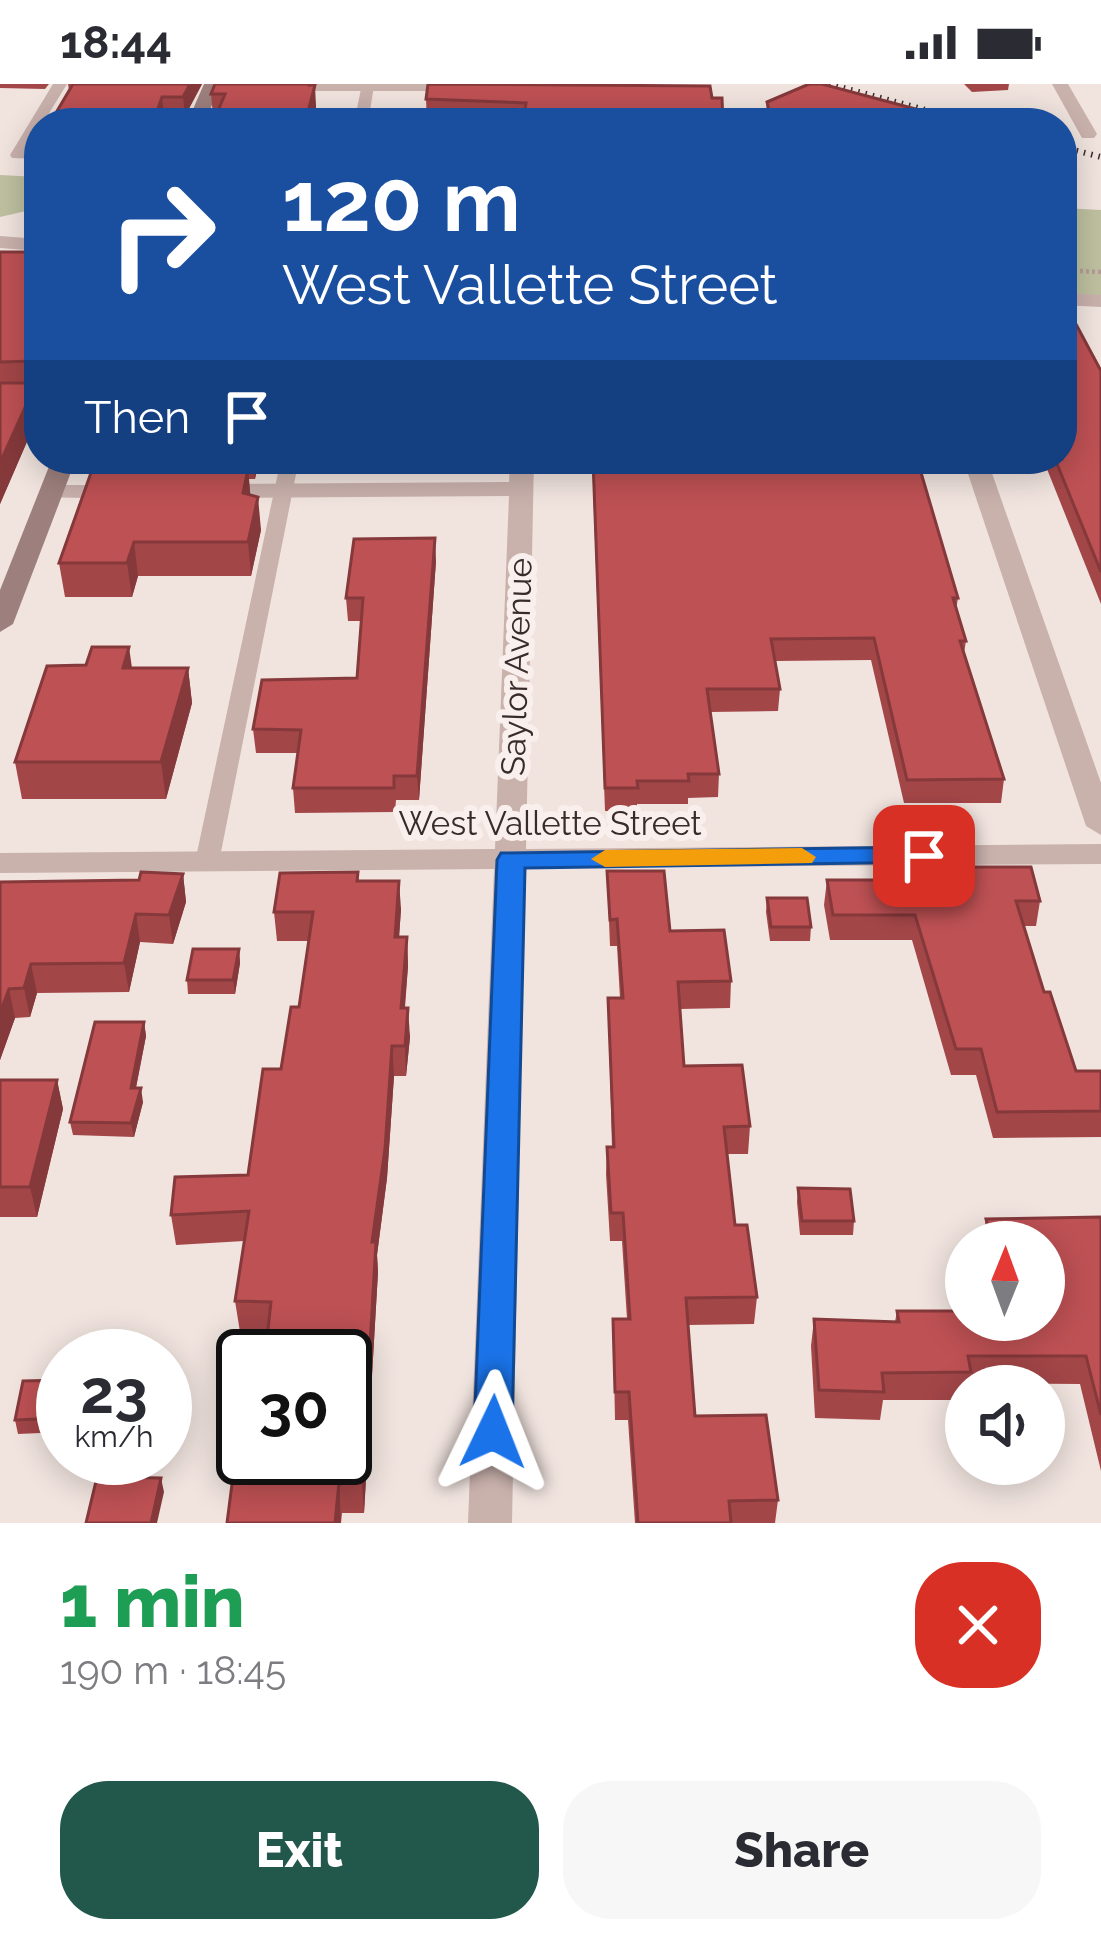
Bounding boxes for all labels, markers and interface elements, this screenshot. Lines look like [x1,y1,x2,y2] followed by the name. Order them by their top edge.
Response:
[60,16,172,69] text: 18:44
[282,152,521,251] text: 120 m
[84,156,240,312] icon: right
[282,253,778,317] text: West Vallette Street
[214,384,280,450] icon: arrive
[84,391,190,444] text: Then
[493,557,540,777] street label: Saylor Avenue
[399,804,701,843] street label: West Vallette Street
[873,805,975,907] pin
[891,823,957,889] icon: arrive
[945,1221,1065,1341] north arrow
[945,1221,1065,1485] map controls
[216,1329,372,1485] speed limit sign: 30
[80,1357,148,1427] text: 23
[945,1365,1065,1485] button: sound
[430,1369,556,1495] position arrow
[74,1419,154,1454] text: km/h
[60,1559,245,1644] text: 1 min
[915,1562,1041,1688] button: close
[60,1647,286,1693] text: 190 m · 18:45
[60,1781,539,1919] button: Exit
[563,1781,1041,1919] button: Share

